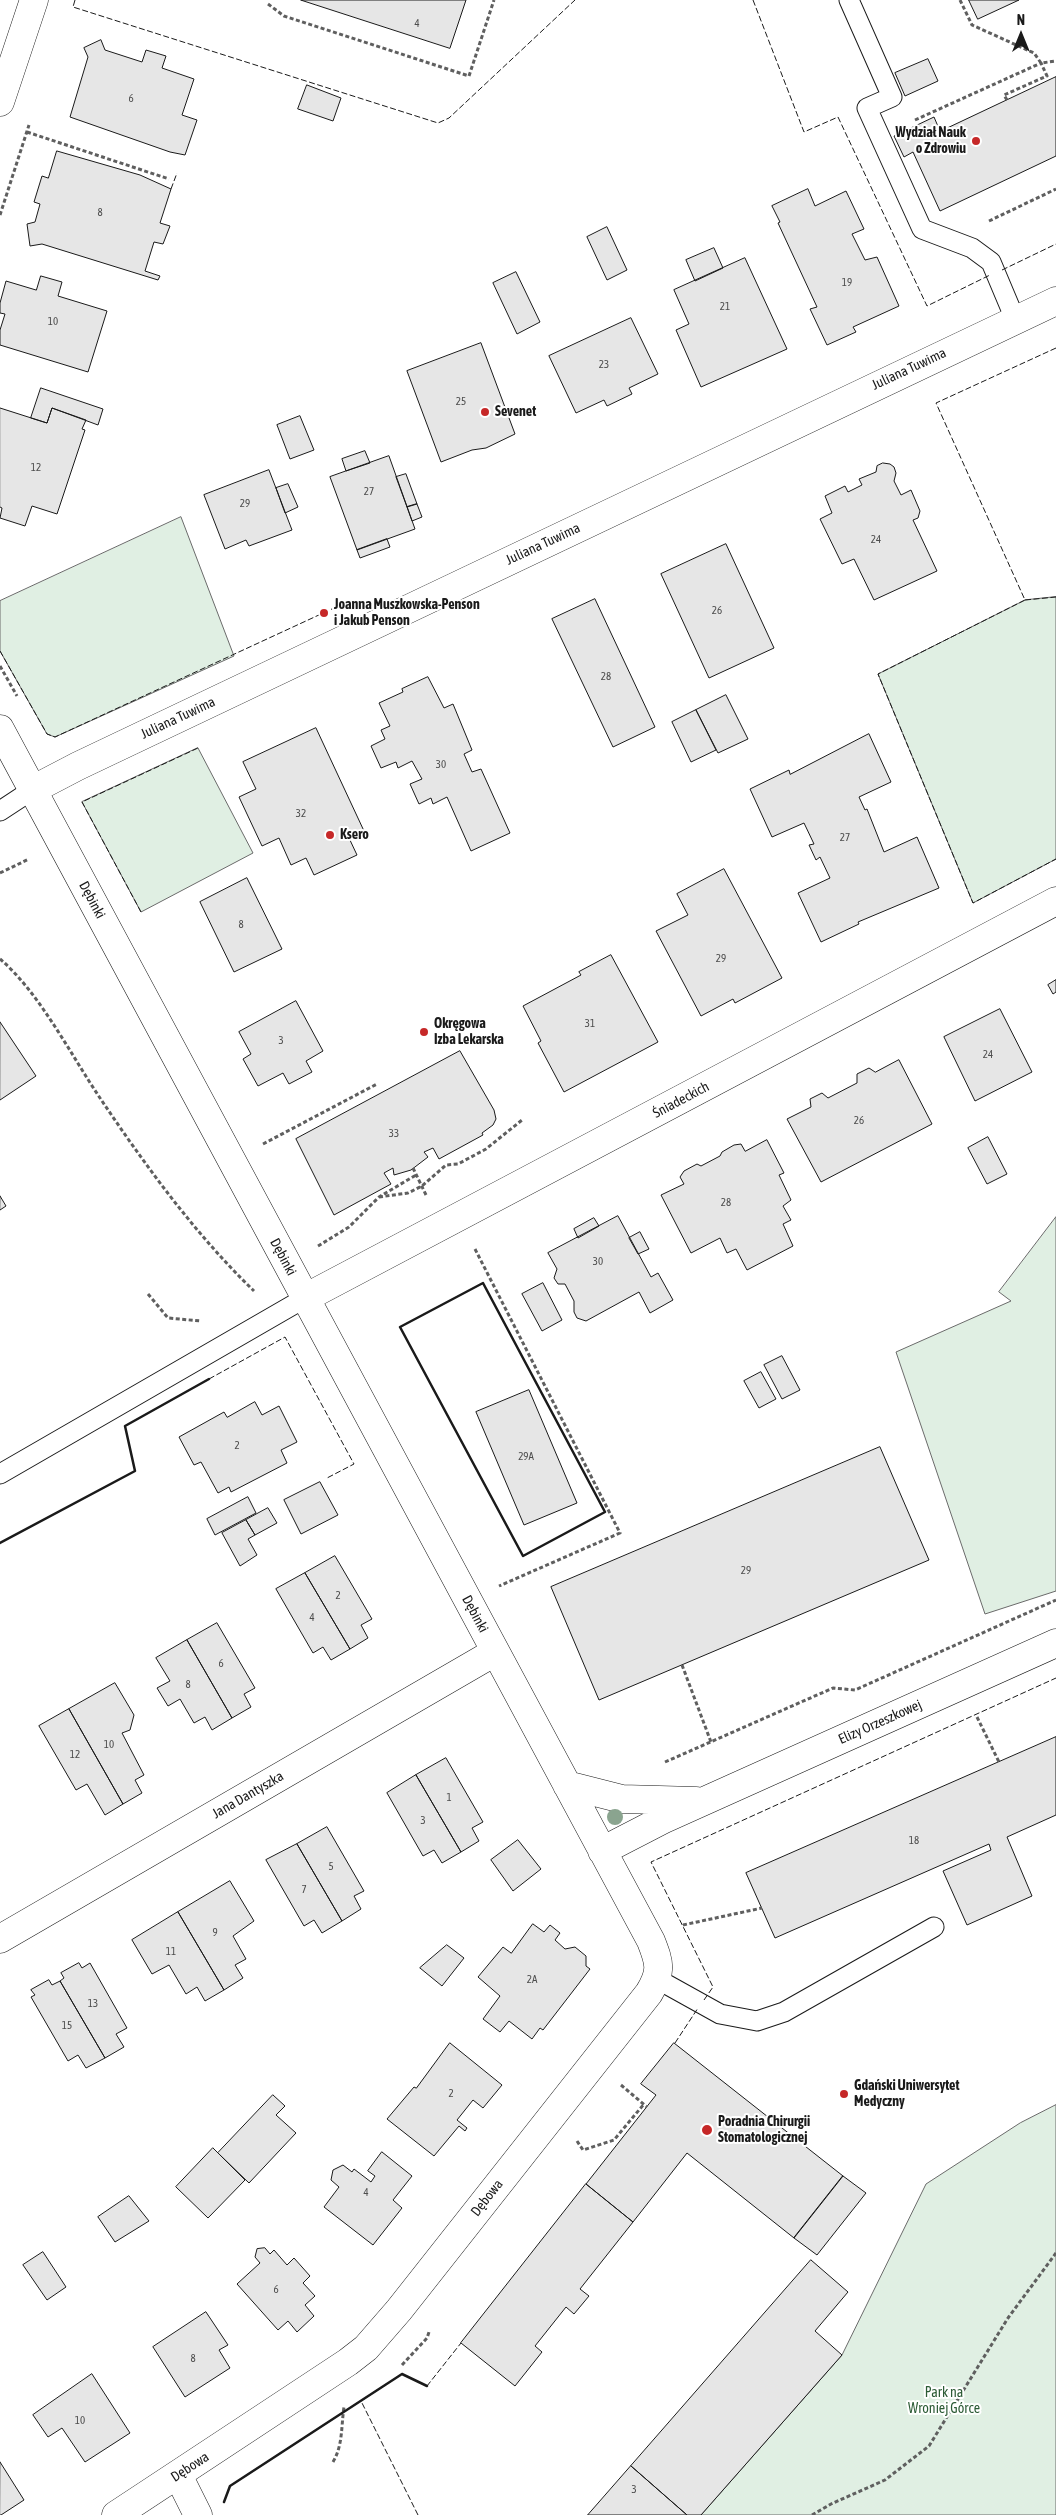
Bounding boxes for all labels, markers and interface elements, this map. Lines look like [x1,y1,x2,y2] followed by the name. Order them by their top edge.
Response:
[996,10,1046,60] north arrow
[1017,12,1025,28] text: N
[414,17,420,31] house number: 4
[128,92,134,106] house number: 6
[895,125,966,158] place label: Wydział Nauk o Zdrowiu
[970,135,982,147] marker: Wydział Nauk o Zdrowiu
[97,206,103,220] house number: 8
[842,276,852,290] house number: 19
[720,300,730,314] house number: 21
[48,315,58,329] house number: 10
[869,344,949,394] street label: Juliana Tuwima
[599,358,609,372] house number: 23
[456,395,466,409] house number: 25
[495,404,536,420] place label: Sevenet
[479,406,491,418] marker: Sevenet
[31,461,41,475] house number: 12
[364,485,374,499] house number: 27
[240,497,250,511] house number: 29
[503,519,583,569] street label: Juliana Tuwima
[871,533,881,547] house number: 24
[334,597,480,630] place label: Joanna Muszkowska-Penson i Jakub Penson
[712,604,722,618] house number: 26
[318,607,330,619] marker: Joanna Muszkowska-Penson i Jakub Penson
[601,670,611,684] house number: 28
[138,693,218,743] street label: Juliana Tuwima
[436,758,446,772] house number: 30
[296,807,306,821] house number: 32
[340,827,369,843] place label: Ksero
[324,829,336,841] marker: Ksero
[840,831,850,845] house number: 27
[75,878,109,922] street label: Dębinki
[238,918,244,932] house number: 8
[716,952,726,966] house number: 29
[434,1016,504,1048] place label: Okręgowa Izba Lekarska
[585,1017,595,1031] house number: 31
[418,1026,430,1038] marker: Okręgowa Izba Lekarska
[278,1034,284,1048] house number: 3
[983,1048,993,1062] house number: 24
[650,1078,712,1122] street label: Śniadeckich
[854,1114,864,1128] house number: 26
[389,1127,399,1141] house number: 33
[721,1196,731,1210] house number: 28
[266,1235,300,1279] street label: Dębinki
[593,1255,603,1269] house number: 30
[234,1439,240,1453] house number: 2
[518,1450,534,1464] house number: 29A
[741,1564,751,1578] house number: 29
[335,1589,341,1603] house number: 2
[458,1592,492,1636] street label: Dębinki
[309,1611,315,1625] house number: 4
[218,1657,224,1671] house number: 6
[185,1678,191,1692] house number: 8
[836,1696,924,1748] street label: Elizy Orzeszkowej
[104,1738,114,1752] house number: 10
[70,1748,80,1762] house number: 12
[209,1768,287,1822] street label: Jana Dantyszka
[446,1791,452,1805] house number: 1
[420,1814,426,1828] house number: 3
[909,1834,919,1848] house number: 18
[328,1860,334,1874] house number: 5
[301,1883,307,1897] house number: 7
[212,1926,218,1940] house number: 9
[166,1945,176,1959] house number: 11
[527,1973,537,1987] house number: 2A
[88,1997,98,2011] house number: 13
[62,2019,72,2033] house number: 15
[854,2078,959,2110] place label: Gdański Uniwersytet Medyczny
[448,2087,454,2101] house number: 2
[838,2088,850,2100] marker: Gdański Uniwersytet Medyczny
[718,2114,810,2146] place label: Poradnia Chirurgii Stomatologicznej
[700,2123,714,2137] marker: Poradnia Chirurgii Stomatologicznej
[467,2176,507,2220] street label: Dębowa
[363,2186,369,2200] house number: 4
[273,2283,279,2297] house number: 6
[190,2352,196,2366] house number: 8
[908,2385,980,2418] park label: Park na Wroniej Górce
[75,2414,85,2428] house number: 10
[168,2449,212,2485] street label: Dębowa
[631,2483,637,2497] house number: 3

